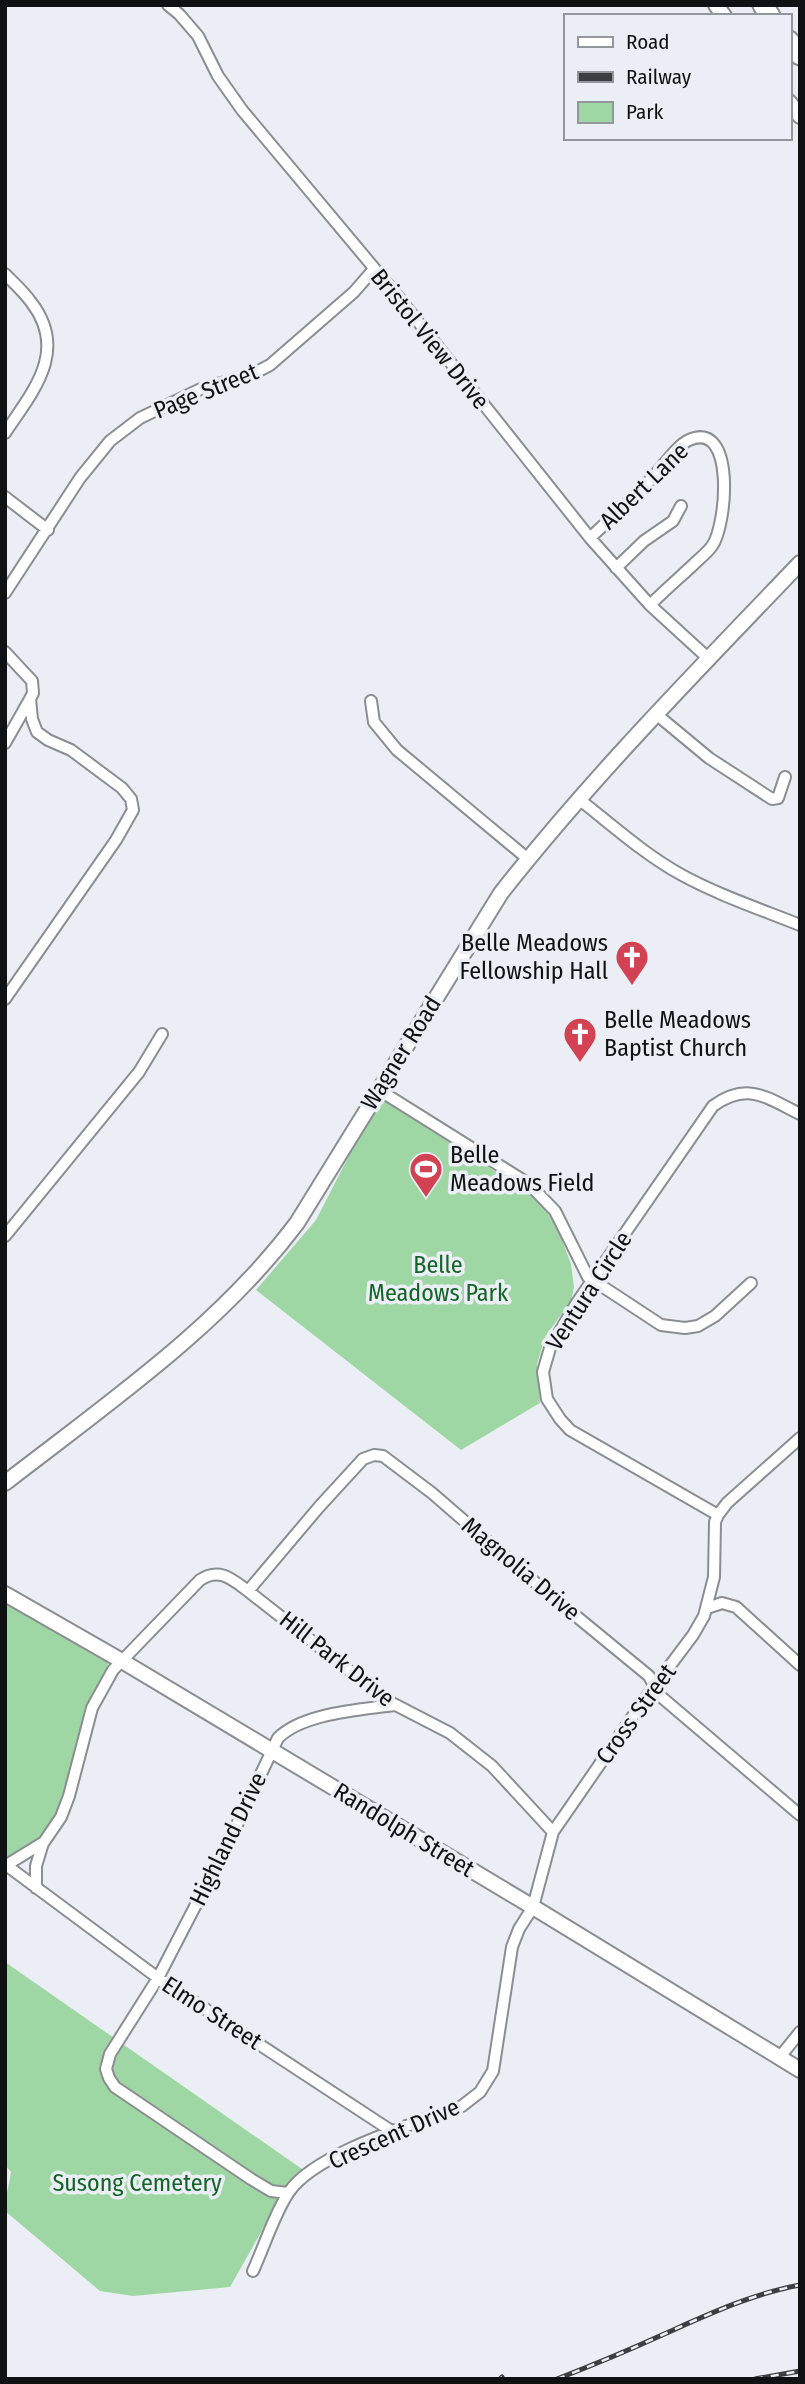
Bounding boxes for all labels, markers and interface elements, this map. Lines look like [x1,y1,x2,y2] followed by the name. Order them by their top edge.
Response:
[564,14,791,140] legend
[626,29,670,55] text: Road
[626,64,692,90] text: Railway
[626,99,664,125] text: Park
[365,263,495,415] street label: Bristol View Drive
[150,357,262,425] street label: Page Street
[594,437,694,535] street label: Albert Lane
[459,929,608,985] place label: Belle Meadows Fellowship Hall
[613,938,651,987] church icon: Belle Meadows Fellowship Hall
[355,991,447,1115] street label: Wagner Road
[604,1006,751,1062] place label: Belle Meadows Baptist Church
[561,1015,599,1064] church icon: Belle Meadows Baptist Church
[450,1141,594,1197] place label: Belle Meadows Field
[407,1150,445,1199] sports icon: Belle Meadows Field
[540,1226,638,1356] street label: Ventura Circle
[368,1251,509,1307] park label: Belle Meadows Park
[456,1511,586,1627] street label: Magnolia Drive
[274,1605,400,1713] street label: Hill Park Drive
[590,1658,682,1770] street label: Cross Street
[184,1768,272,1910] street label: Highland Drive
[329,1777,480,1883] street label: Randolph Street
[157,1970,267,2056] street label: Elmo Street
[324,2093,464,2175] street label: Crescent Drive
[52,2169,222,2197] park label: Susong Cemetery

